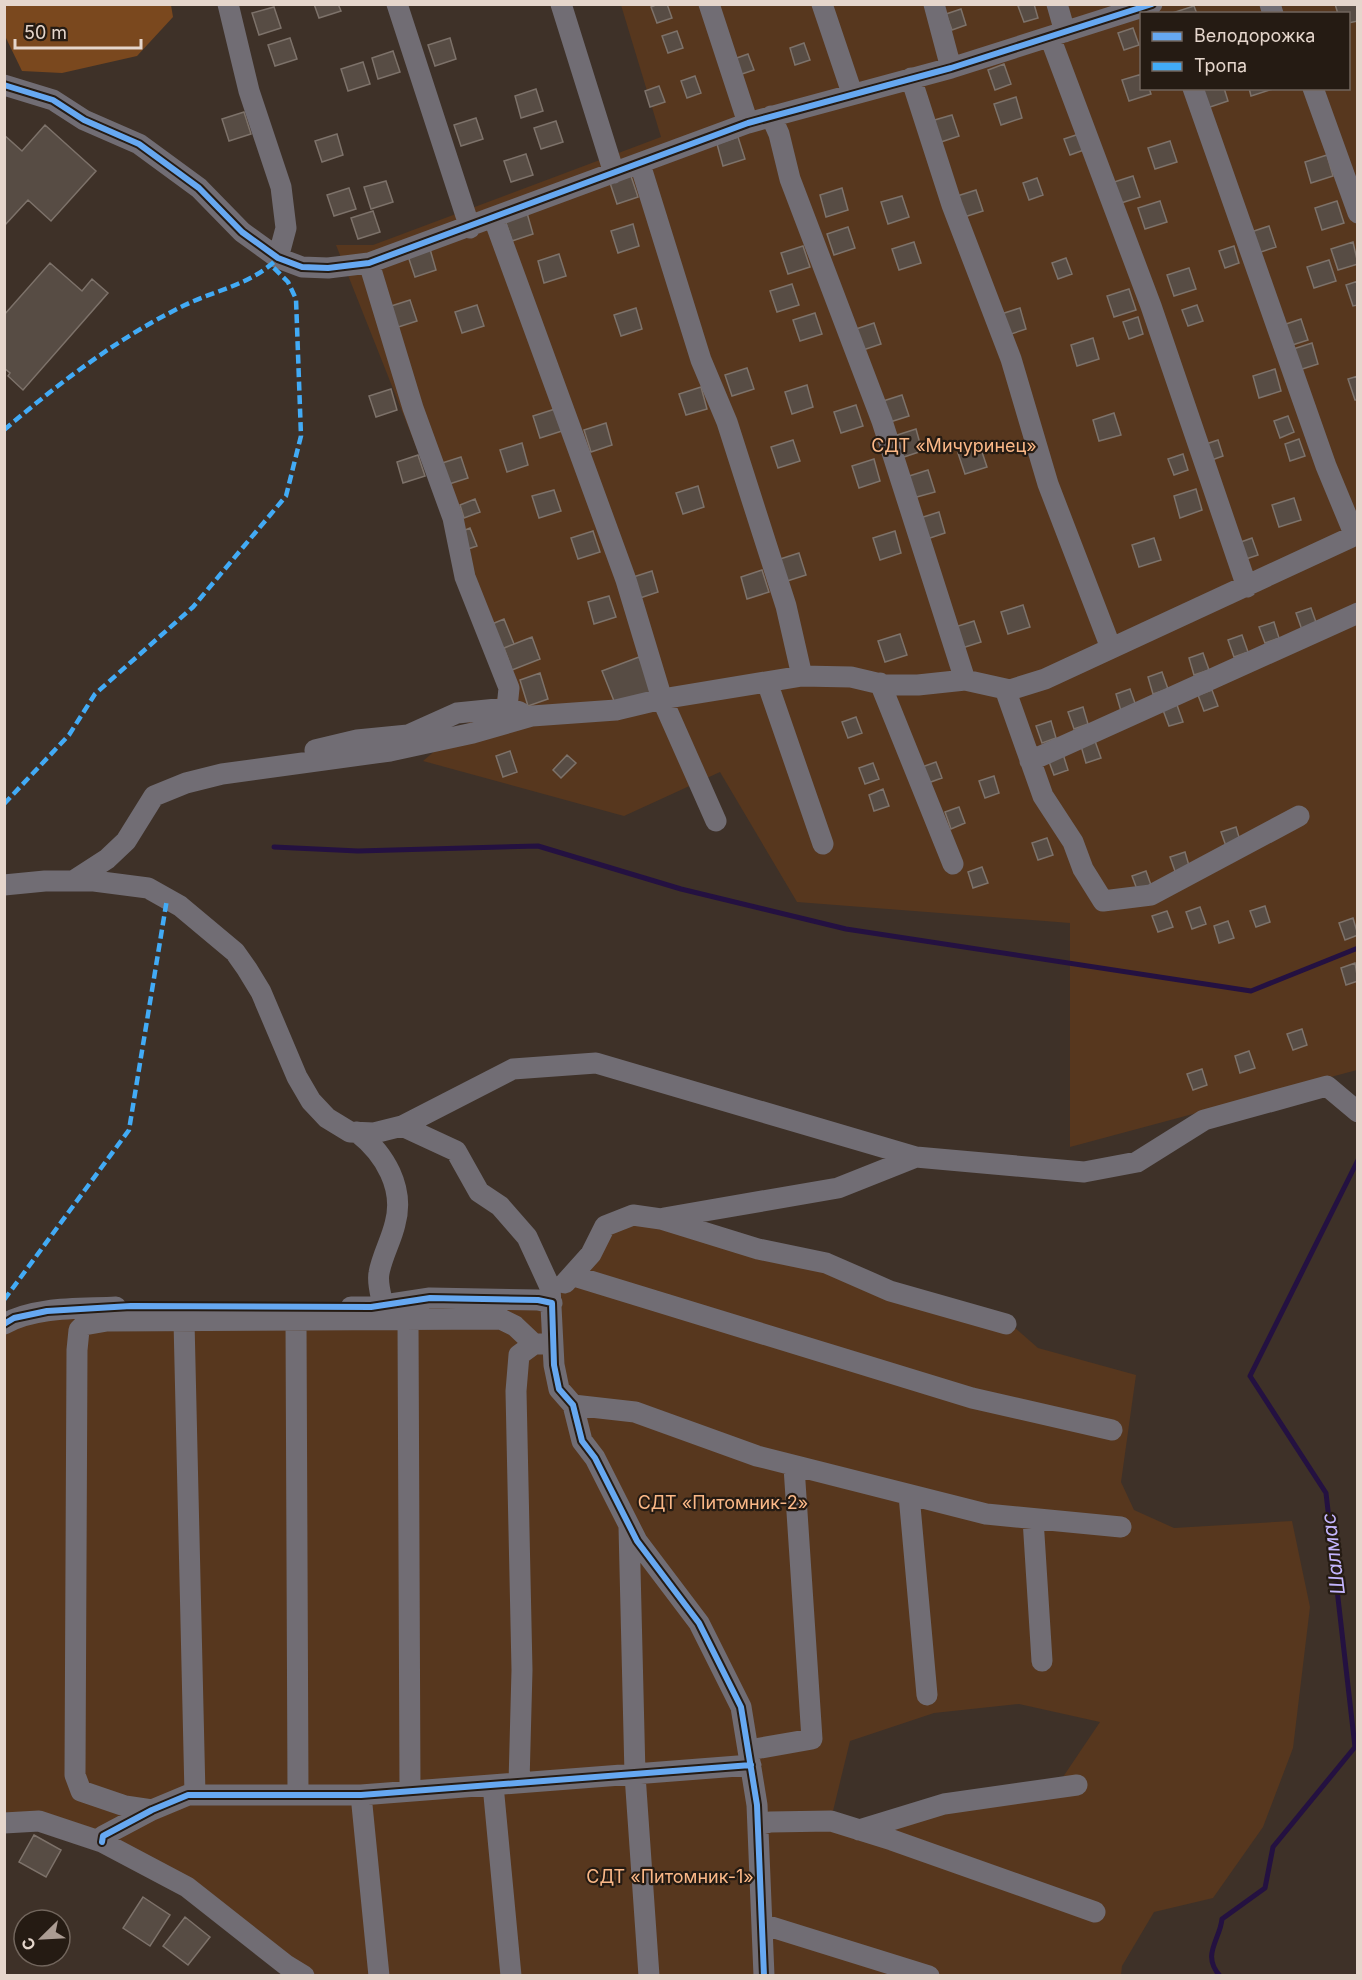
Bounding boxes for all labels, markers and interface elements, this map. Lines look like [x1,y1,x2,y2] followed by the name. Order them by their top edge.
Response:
[15,12,141,50] scale bar
[1140,12,1350,90] legend
[24,22,67,43] text: 50 m
[1194,25,1315,46] text: Велодорожка
[1194,55,1247,76] text: Тропа
[871,435,1037,456] park label: СДТ «Мичуринец»
[638,1492,808,1513] park label: СДТ «Питомник-2»
[1316,1512,1350,1596] water label: Шалмас
[586,1866,754,1887] park label: СДТ «Питомник-1»
[12,1908,72,1968] north arrow
[17,1934,40,1954] text: С

